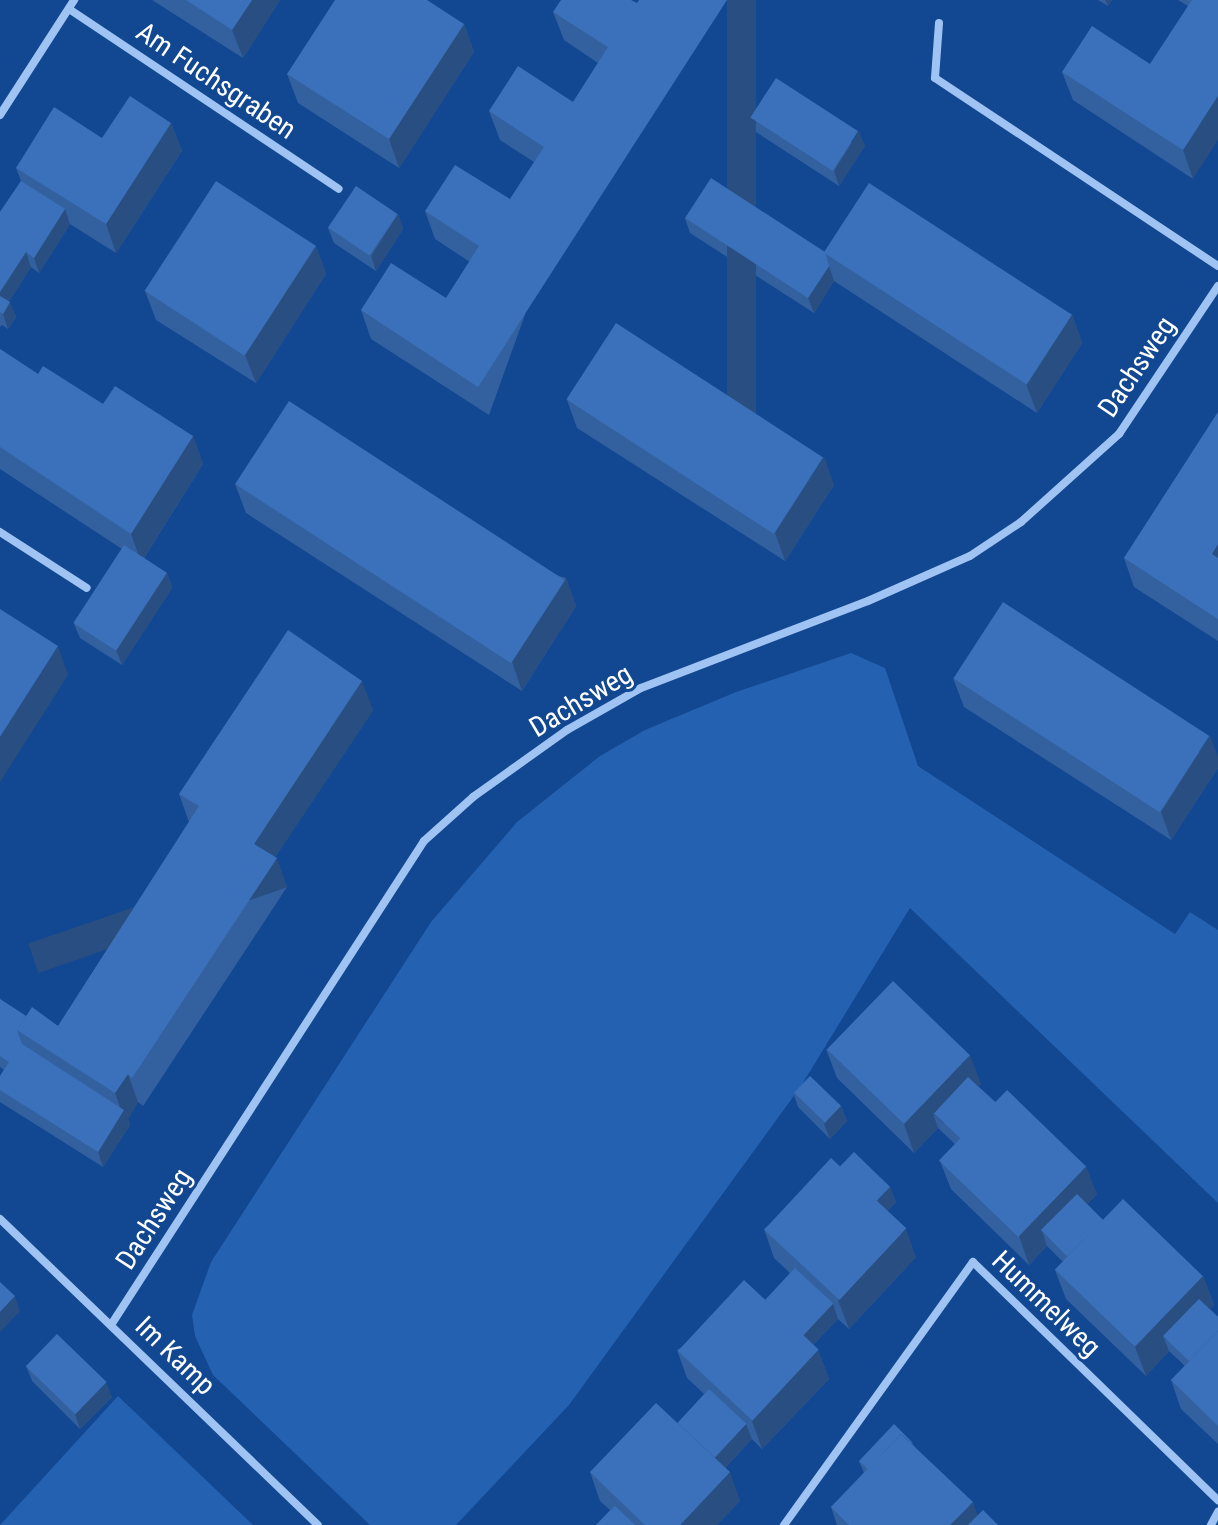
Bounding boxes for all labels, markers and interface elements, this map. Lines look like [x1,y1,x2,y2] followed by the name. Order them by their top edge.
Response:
[130,15,302,147] street label: Am Fuchsgraben
[1091,310,1183,424] street label: Dachsweg
[524,657,638,745] street label: Dachsweg
[109,1162,199,1276] street label: Dachsweg
[985,1244,1107,1364] street label: Hummelweg
[128,1310,222,1402] street label: Im Kamp

